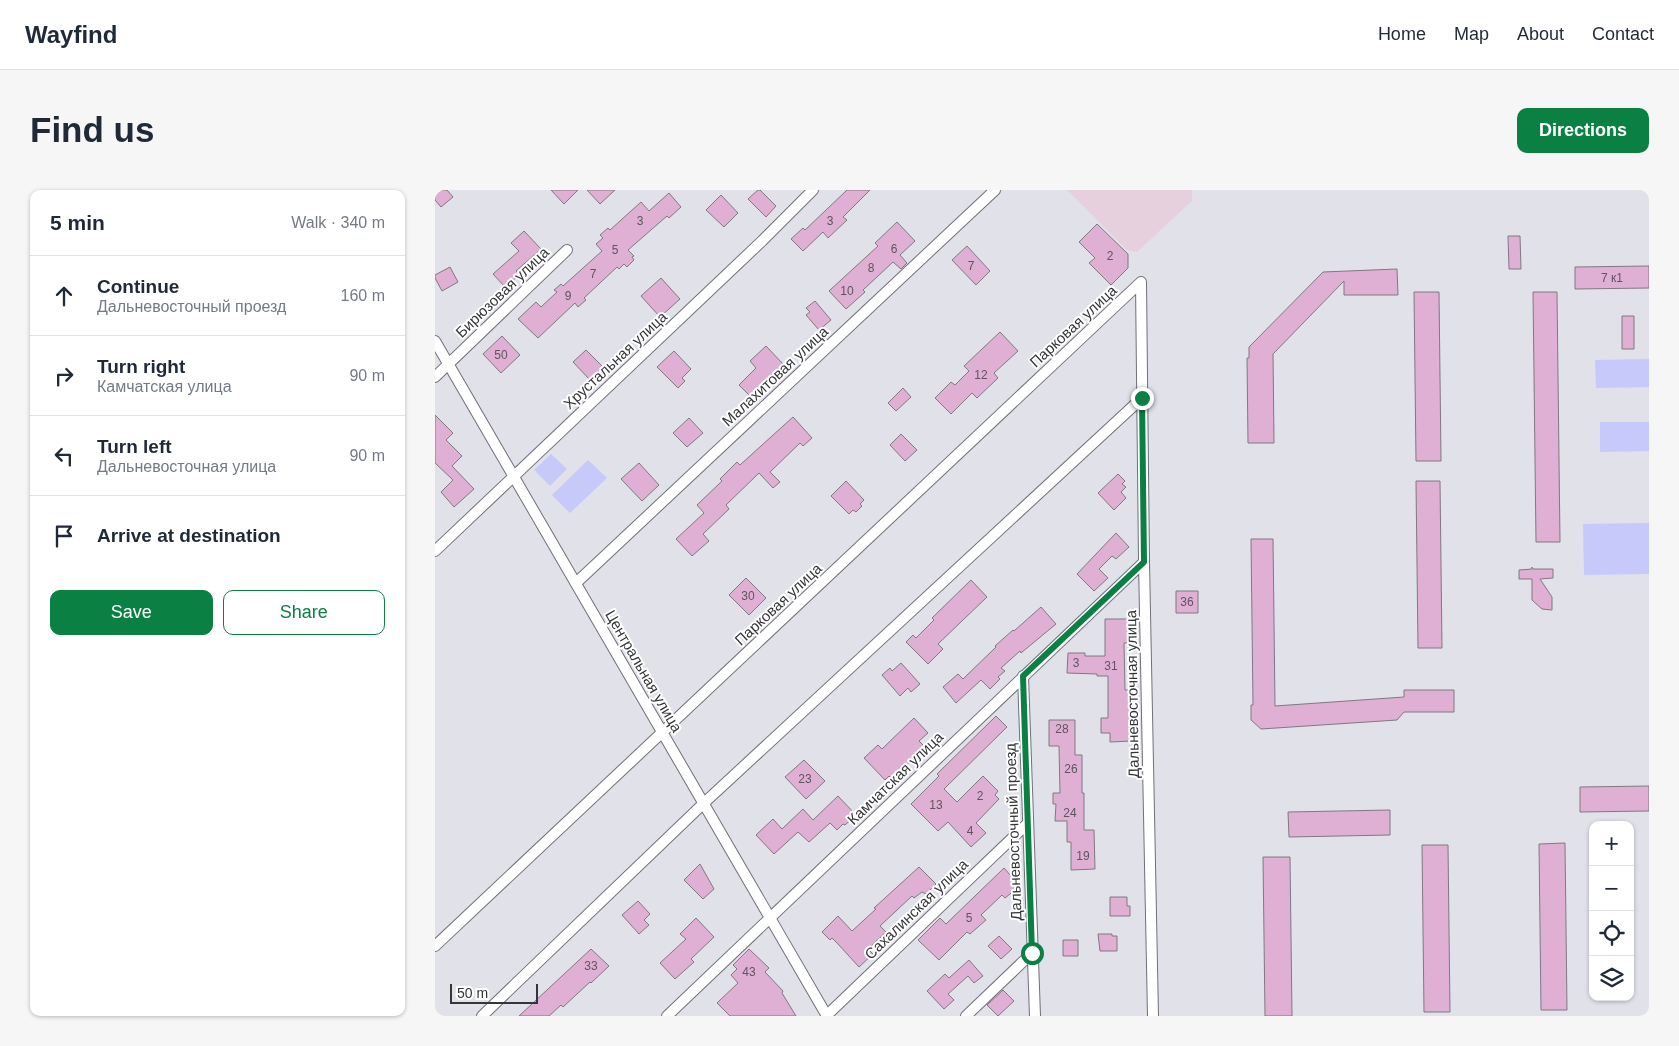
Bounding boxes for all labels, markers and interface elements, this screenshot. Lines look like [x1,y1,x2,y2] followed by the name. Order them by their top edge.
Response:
[25,21,117,48] text: Wayfind
[1378,24,1426,44] text: Home
[1454,24,1489,44] text: Map
[1517,24,1564,44] text: About
[1592,24,1654,44] text: Contact
[1517,108,1649,153] button: Directions
[30,110,154,149] text: Find us
[50,211,105,234] text: 5 min
[291,214,385,231] text: Walk · 340 m
[637,214,644,228] house number: 3
[827,214,834,228] house number: 3
[891,242,898,256] house number: 6
[452,243,552,341] street label: Бирюзовая улица
[612,243,619,257] house number: 5
[1107,249,1114,263] house number: 2
[968,259,975,273] house number: 7
[868,261,875,275] house number: 8
[590,267,597,281] house number: 7
[1601,271,1623,285] house number: 7 к1
[97,276,179,297] text: Continue
[1026,281,1120,370] street label: Парковая улица
[50,282,78,310] icon: ahead
[840,284,854,298] house number: 10
[341,287,385,304] text: 160 m
[565,289,572,303] house number: 9
[97,298,286,315] text: Дальневосточный проезд
[560,307,671,412] street label: Хрустальная улица
[718,322,832,430] street label: Малахитовая улица
[494,348,508,362] house number: 50
[97,356,185,377] text: Turn right
[50,362,78,390] icon: right
[349,367,385,384] text: 90 m
[974,368,988,382] house number: 12
[97,378,232,395] text: Камчатская улица
[1131,387,1154,410] route end
[97,436,172,457] text: Turn left
[50,442,78,470] icon: left
[349,447,385,464] text: 90 m
[97,458,276,475] text: Дальневосточная улица
[50,522,78,550] icon: arrive
[97,525,281,546] text: Arrive at destination
[731,559,825,648] street label: Парковая улица
[741,589,755,603] house number: 30
[50,590,213,635] button: Save
[223,590,385,635] button: Share
[1180,595,1194,609] house number: 36
[602,607,686,736] street label: Центральная улица
[1122,609,1142,778] street label: Дальневосточная улица
[1073,656,1080,670] house number: 3
[1104,659,1118,673] house number: 31
[1055,722,1069,736] house number: 28
[844,728,947,828] street label: Камчатская улица
[1001,743,1025,921] street label: Дальневосточный проезд
[1064,762,1078,776] house number: 26
[798,772,812,786] house number: 23
[977,789,984,803] house number: 2
[929,798,943,812] house number: 13
[1063,806,1077,820] house number: 24
[1589,821,1634,1001] map controls
[1589,821,1634,866] button: +
[967,824,974,838] house number: 4
[1076,849,1090,863] house number: 19
[861,855,972,963] street label: Сахалинская улица
[1589,866,1634,911] button: −
[966,911,973,925] house number: 5
[1589,911,1634,956] button: locate
[1021,942,1044,965] route start
[1589,956,1634,1001] button: layers
[584,959,598,973] house number: 33
[742,965,756,979] house number: 43
[450,981,537,1004] scale bar
[457,985,488,1001] text: 50 m

